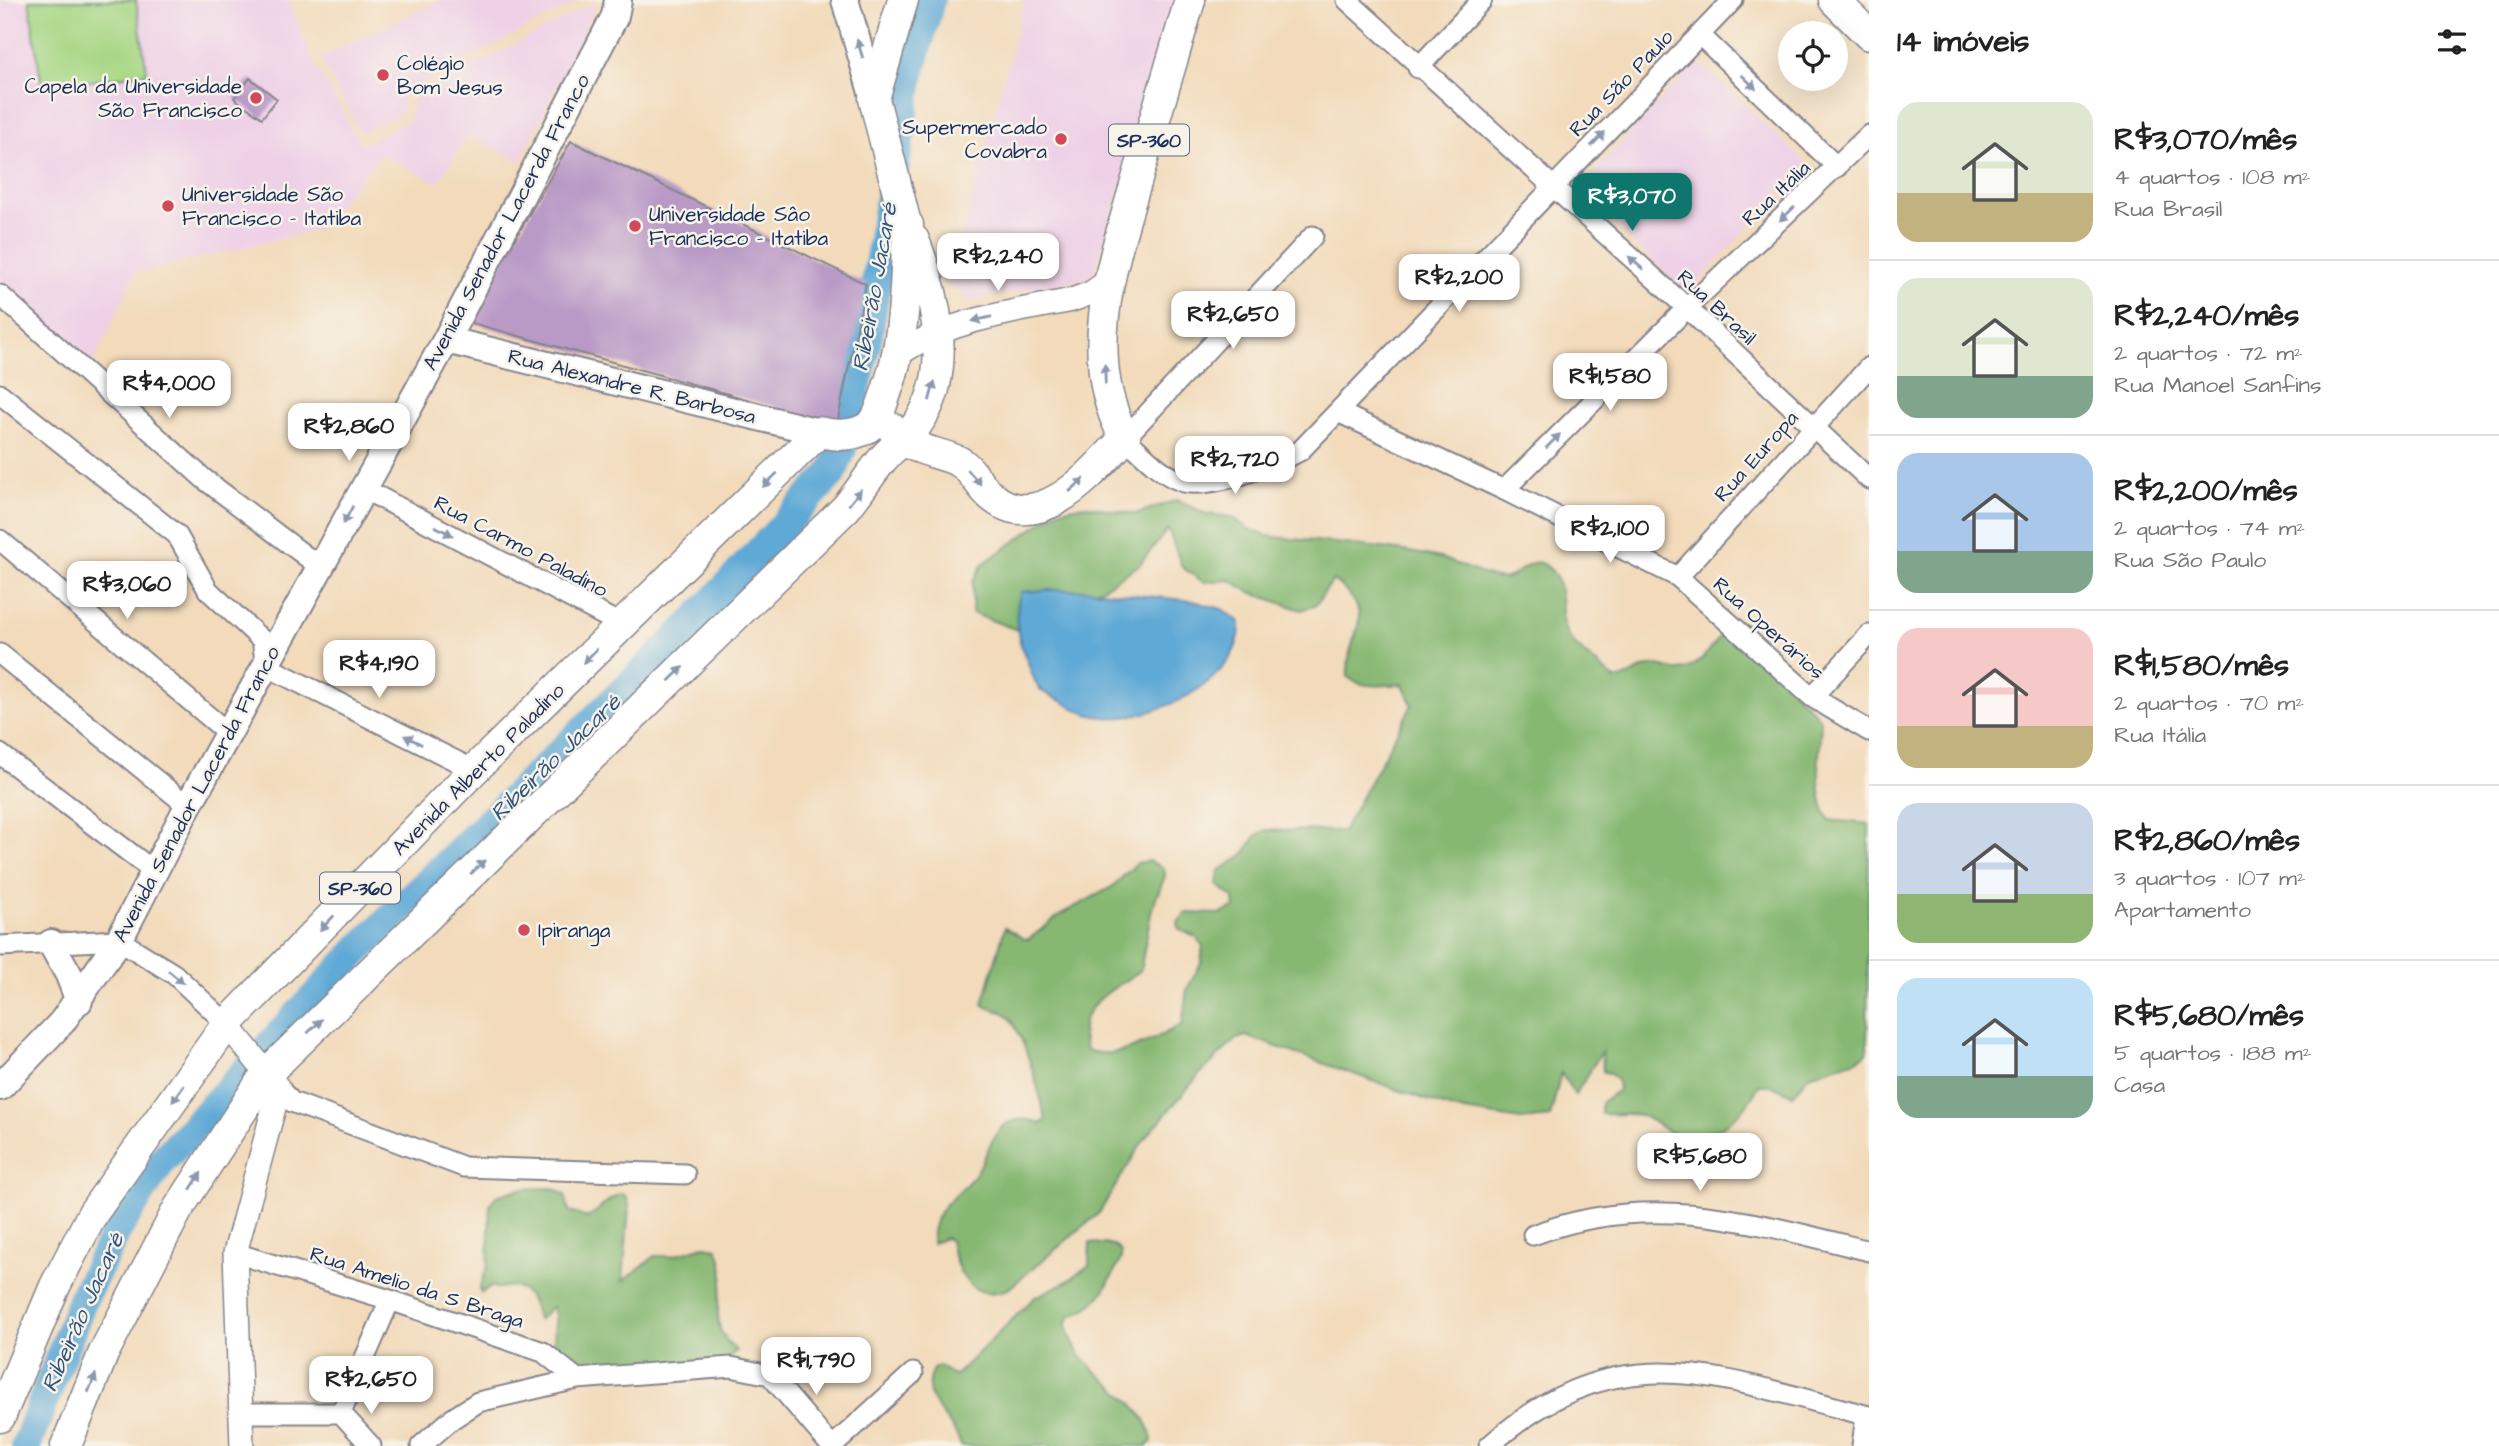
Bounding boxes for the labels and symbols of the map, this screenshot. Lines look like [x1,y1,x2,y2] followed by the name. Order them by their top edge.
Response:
[1563,23,1680,143] street label: Rua São Paulo
[854,39,864,60] one-way arrow
[397,49,503,102] place label: Colégio Bom Jesus
[375,67,391,83] marker: Colégio Bom Jesus
[416,69,597,375] street label: Avenida Senador Lacerda Franco
[25,72,242,125] place label: Capela da Universidade São Francisco
[1740,74,1757,90] one-way arrow
[248,90,264,106] marker: Capela da Universidade São Francisco
[902,113,1047,166] place label: Supermercado Covabra
[1109,124,1189,156] road number: SP-360
[1053,131,1069,147] marker: Supermercado Covabra
[1590,131,1606,148] one-way arrow
[1736,154,1817,233] street label: Rua Itália
[1567,174,1697,233] pin: R$3,070
[182,180,362,233] place label: Universidade São Francisco - Itatiba
[160,198,176,214] marker: Universidade São Francisco - Itatiba
[844,199,906,374] water label: Ribeirão Jacaré
[649,200,829,253] place label: Universidade Sâo Francisco - Itatiba
[1779,205,1796,222] one-way arrow
[627,218,643,234] marker: Universidade Sâo Francisco - Itatiba
[933,233,1063,293] pin: R$2,240
[1394,254,1524,314] pin: R$2,200
[1627,256,1644,271] one-way arrow
[1671,263,1763,352] street label: Rua Brasil
[1168,292,1298,351] pin: R$2,650
[971,314,993,325] one-way arrow
[505,342,759,431] street label: Rua Alexandre R. Barbosa
[1545,354,1675,413] pin: R$1,580
[104,360,234,420] pin: R$4,000
[1099,363,1110,385] one-way arrow
[928,380,938,401] one-way arrow
[284,404,414,463] pin: R$2,860
[1708,404,1806,509] street label: Rua Europa
[1544,434,1561,450] one-way arrow
[1170,436,1300,496] pin: R$2,720
[966,468,982,486] one-way arrow
[762,471,779,487] one-way arrow
[1069,478,1086,493] one-way arrow
[429,488,613,605] street label: Rua Carmo Paladino
[847,488,861,506] one-way arrow
[1545,505,1675,565] pin: R$2,100
[342,506,354,526] one-way arrow
[434,525,454,537] one-way arrow
[62,562,192,621] pin: R$3,060
[1706,570,1831,687] street label: Rua Operários
[314,640,444,700] pin: R$4,190
[106,641,287,947] street label: Avenida Senador Lacerda Franco
[582,648,599,665] one-way arrow
[667,667,684,683] one-way arrow
[385,676,571,862] street label: Avenida Alberto Paladino
[483,686,629,828] water label: Ribeirão Jacaré
[403,734,423,745] one-way arrow
[469,860,486,876] one-way arrow
[320,873,400,904] road number: SP-360
[318,914,335,931] one-way arrow
[538,916,611,947] place label: Ipiranga
[516,922,532,938] marker: Ipiranga
[167,969,185,984] one-way arrow
[306,1019,323,1035] one-way arrow
[171,1085,185,1103] one-way arrow
[1635,1134,1765,1193] pin: R$5,680
[190,1171,203,1191] one-way arrow
[34,1227,133,1397] water label: Ribeirão Jacaré
[306,1239,528,1338] street label: Rua Amelio da S Braga
[751,1338,881,1397] pin: R$1,790
[306,1356,436,1416] pin: R$2,650
[86,1372,97,1393] one-way arrow

